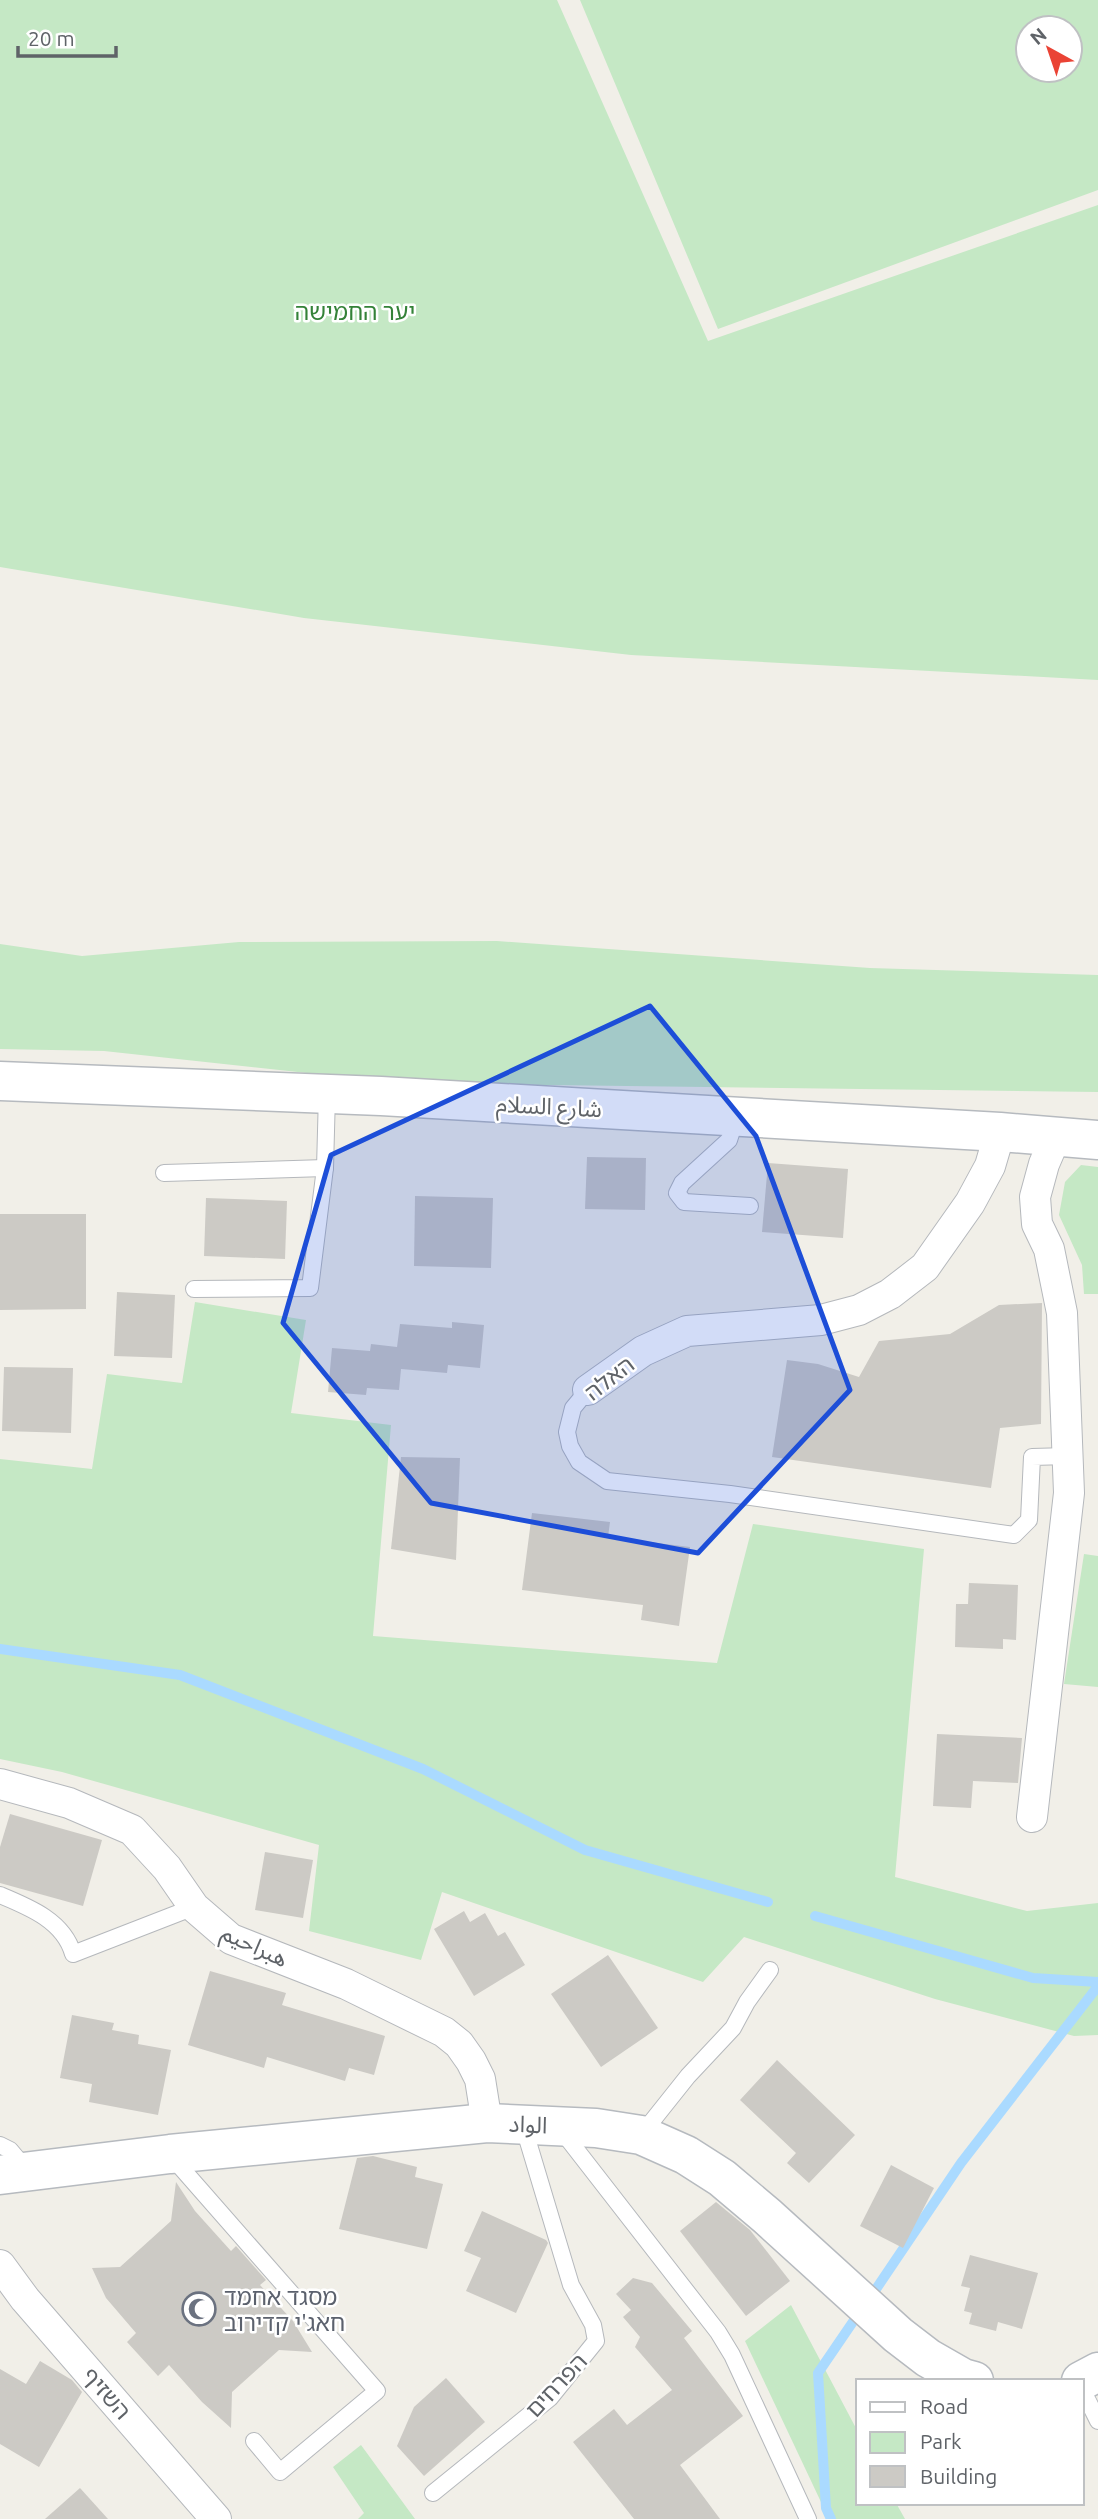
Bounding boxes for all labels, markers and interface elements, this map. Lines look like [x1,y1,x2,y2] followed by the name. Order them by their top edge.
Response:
[18,14,116,58] scale bar
[1014,14,1084,84] north arrow
[1026,23,1051,49] text: N
[28,26,75,50] text: 20 m
[295,299,415,324] park label: יער החמישה
[495,1091,603,1127] street label: شارع السلام
[580,1351,638,1405] street label: האלה
[216,1919,292,1976] street label: هبراحيم
[508,2111,548,2139] street label: الواد
[224,2284,345,2335] place label: מסגד אחמד חאג'י קדירוב
[180,2290,218,2328] mosque icon: מסגד אחמד חאג'י קדירוב
[520,2348,592,2422] street label: הפרחים
[78,2362,136,2424] street label: השזיף
[856,2379,1084,2505] legend
[920,2394,968,2418] text: Road
[920,2429,962,2453] text: Park
[920,2464,997,2488] text: Building

